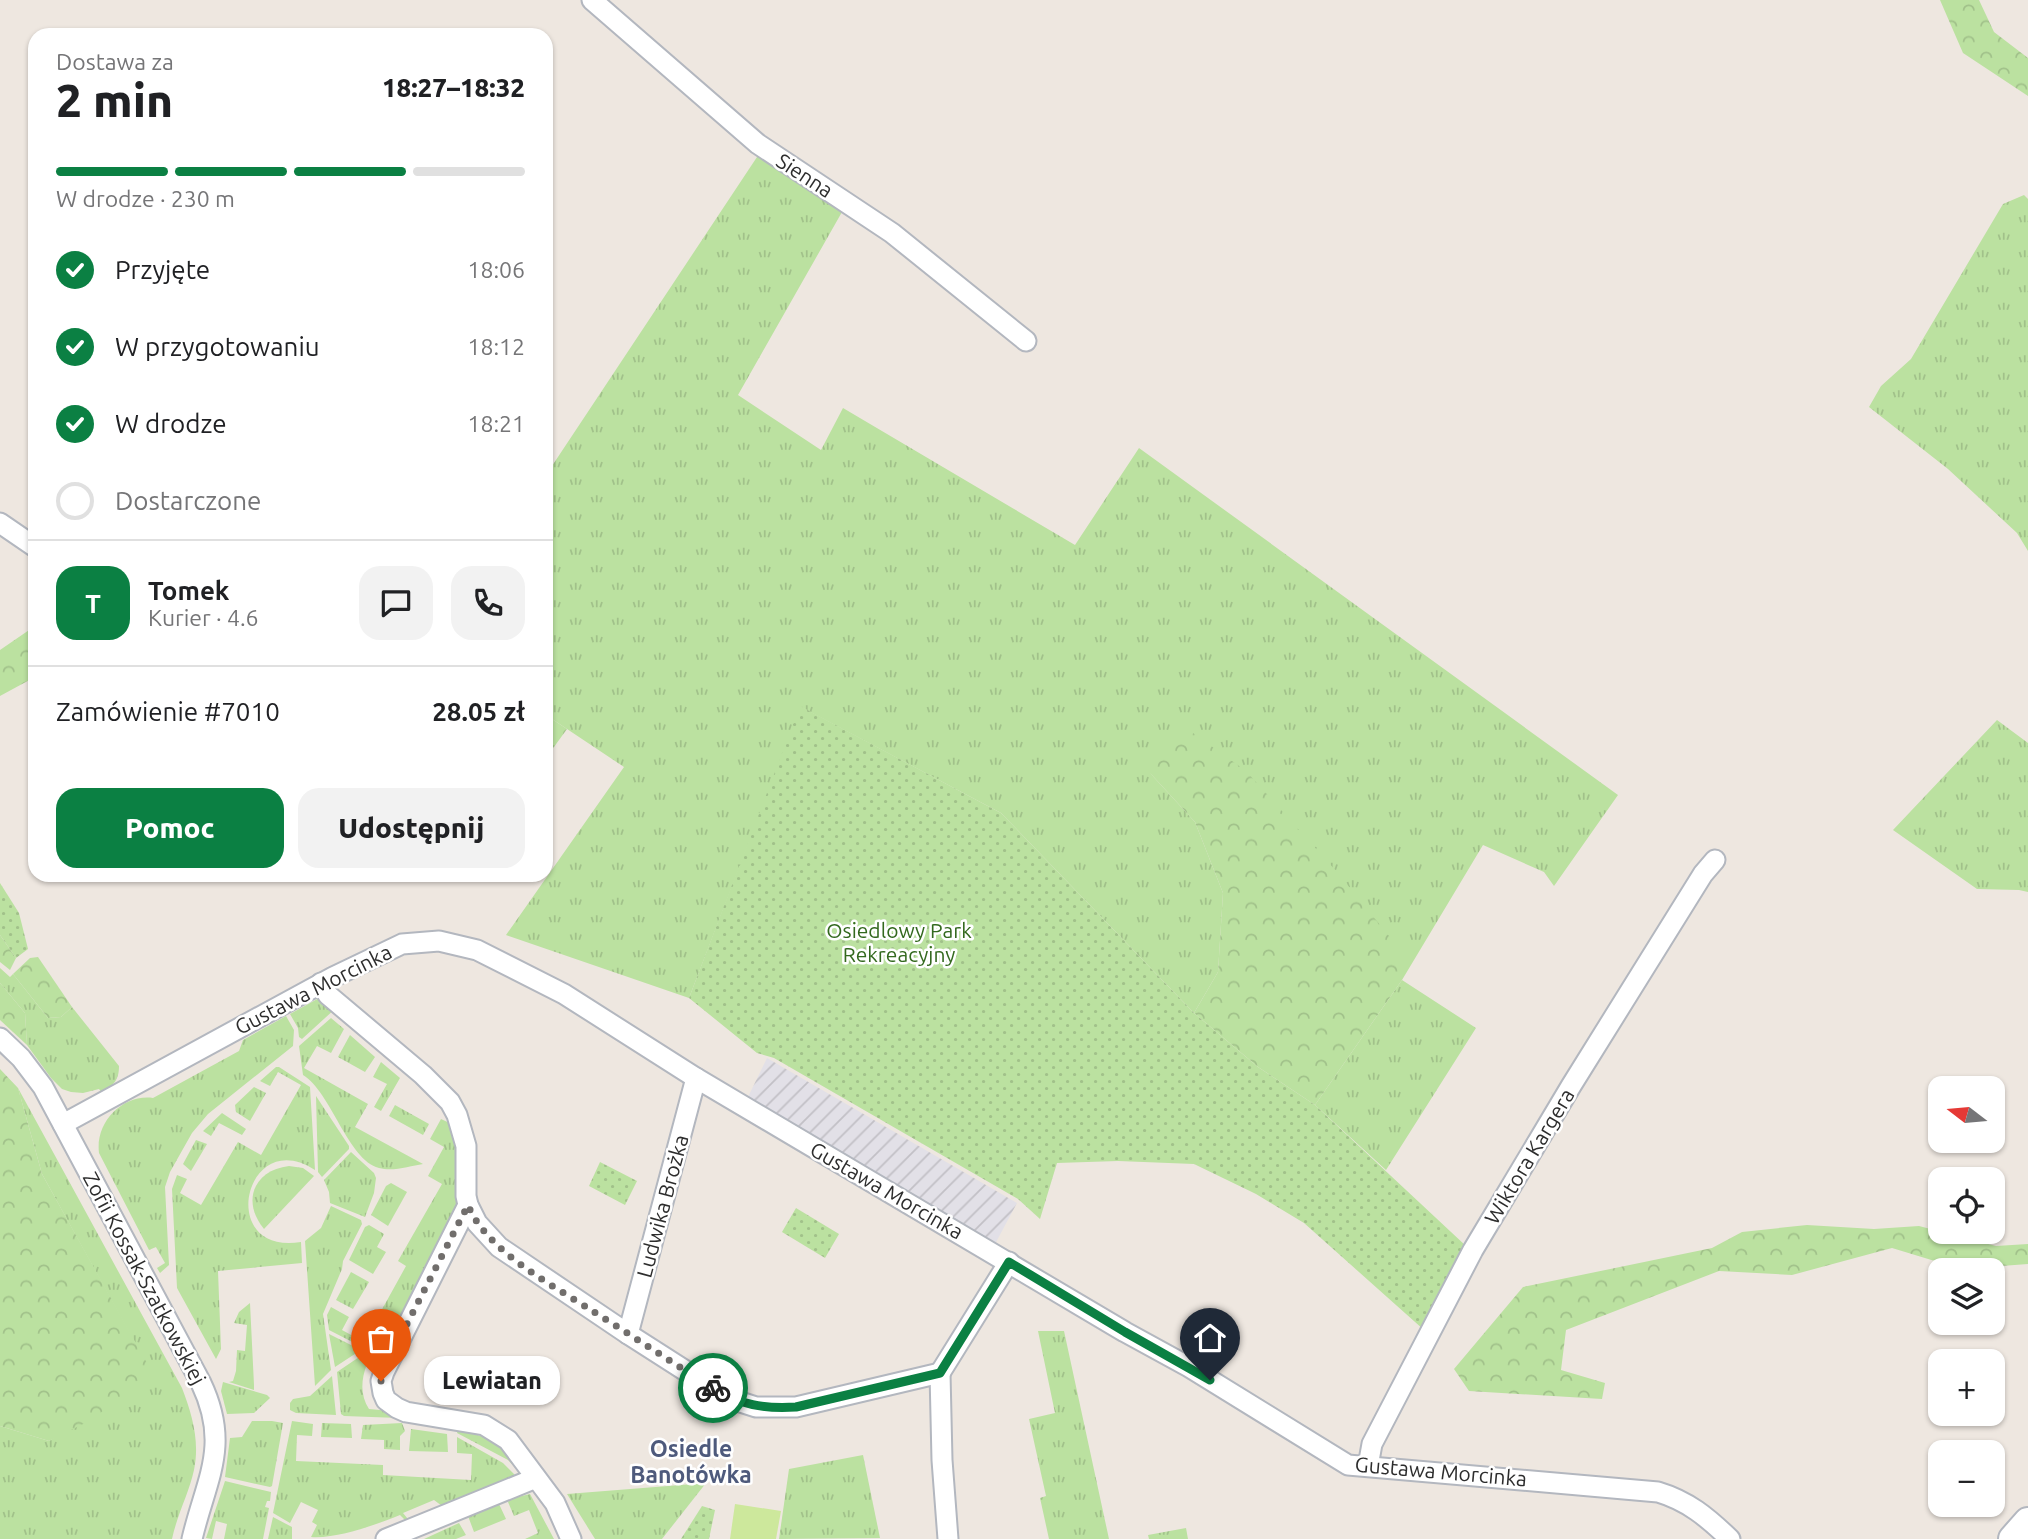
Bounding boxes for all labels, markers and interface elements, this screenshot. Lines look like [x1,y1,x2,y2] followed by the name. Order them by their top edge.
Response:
[56,49,174,74] text: Dostawa za
[382,73,525,102] text: 18:27–18:32
[56,74,173,126] text: 2 min
[772,148,838,202] street label: Sienna
[56,186,235,211] text: W drodze · 230 m
[56,251,94,289] icon: check
[115,255,210,284] text: Przyjęte
[467,257,525,282] text: 18:06
[56,328,94,366] icon: check
[115,332,320,361] text: W przygotowaniu
[467,334,525,359] text: 18:12
[56,405,94,443] icon: check
[115,409,227,438] text: W drodze
[467,411,525,436] text: 18:21
[115,486,261,515] text: Dostarczone
[359,566,433,640] button: chat
[451,566,525,640] button: phone
[148,576,229,605] text: Tomek
[85,589,101,618] text: T
[148,605,259,630] text: Kurier · 4.6
[56,697,280,726] text: Zamówienie #7010
[432,697,525,726] text: 28.05 zł
[56,788,284,868] button: Pomoc
[298,788,525,868] button: Udostępnij
[826,918,972,966] park label: Osiedlowy Park Rekreacyjny
[231,939,395,1039] street label: Gustawa Morcinka
[1928,1076,2006,1153] north arrow
[1928,1076,2005,1517] map controls
[1479,1084,1579,1228] street label: Wiktora Kargera
[631,1132,693,1280] street label: Ludwika Brożka
[806,1136,968,1244] street label: Gustawa Morcinka
[1928,1167,2005,1244] button: locate
[79,1168,211,1388] street label: Zofii Kossak-Szatkowskiej
[1928,1258,2005,1335] button: layers
[1180,1308,1240,1380] pin
[351,1309,411,1381] pin
[1191,1319,1229,1357] icon: home
[362,1320,400,1358] icon: bag
[1928,1349,2005,1426] button: +
[678,1353,748,1423] courier
[423,1356,560,1406] callout: Lewiatan
[442,1368,542,1393] text: Lewiatan
[694,1369,732,1407] icon: bike
[630,1436,752,1487] district label: Osiedle Banotówka
[1928,1440,2005,1517] button: −
[1354,1452,1528,1490] street label: Gustawa Morcinka

